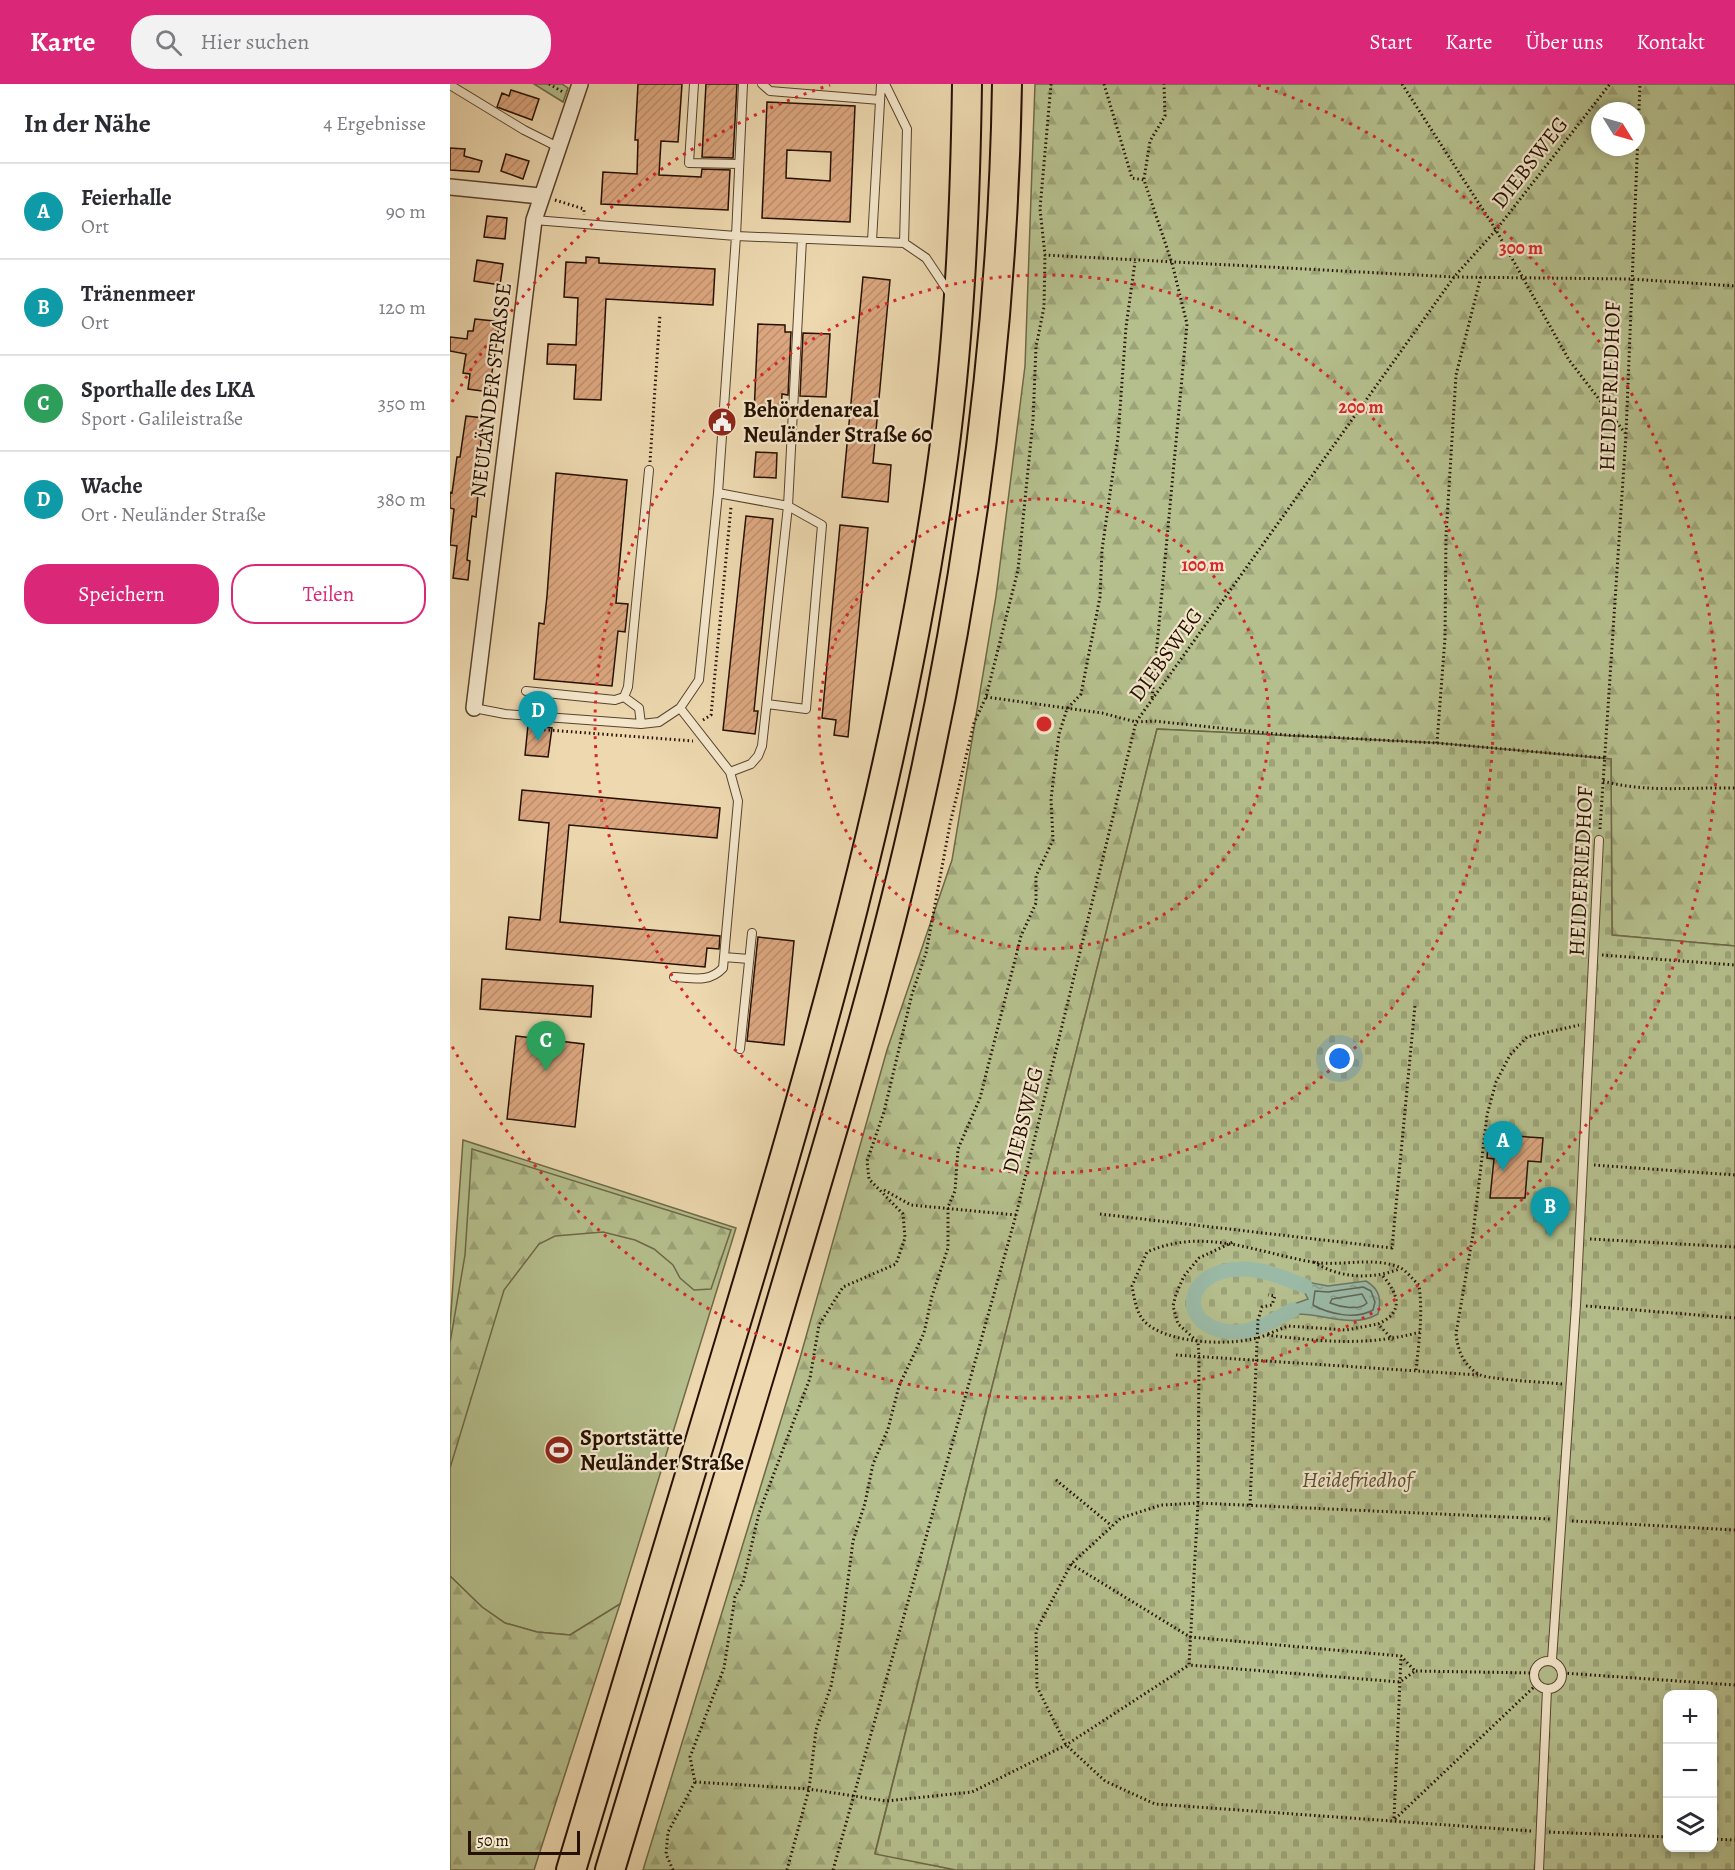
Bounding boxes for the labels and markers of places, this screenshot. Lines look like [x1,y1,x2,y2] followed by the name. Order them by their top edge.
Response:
[743,395,932,450] place label: Behördenareal Neuländer Straße 60
[706,406,738,438] public building icon: Behördenareal Neuländer Straße 60
[518,692,557,741] pin: D
[1034,714,1054,734] centre of rings
[526,1022,566,1071] pin: C
[1484,1122,1522,1171] pin: A
[1530,1188,1570,1237] pin: B
[580,1423,744,1478] place label: Sportstätte Neuländer Straße
[543,1434,575,1466] sports icon: Sportstätte Neuländer Straße

